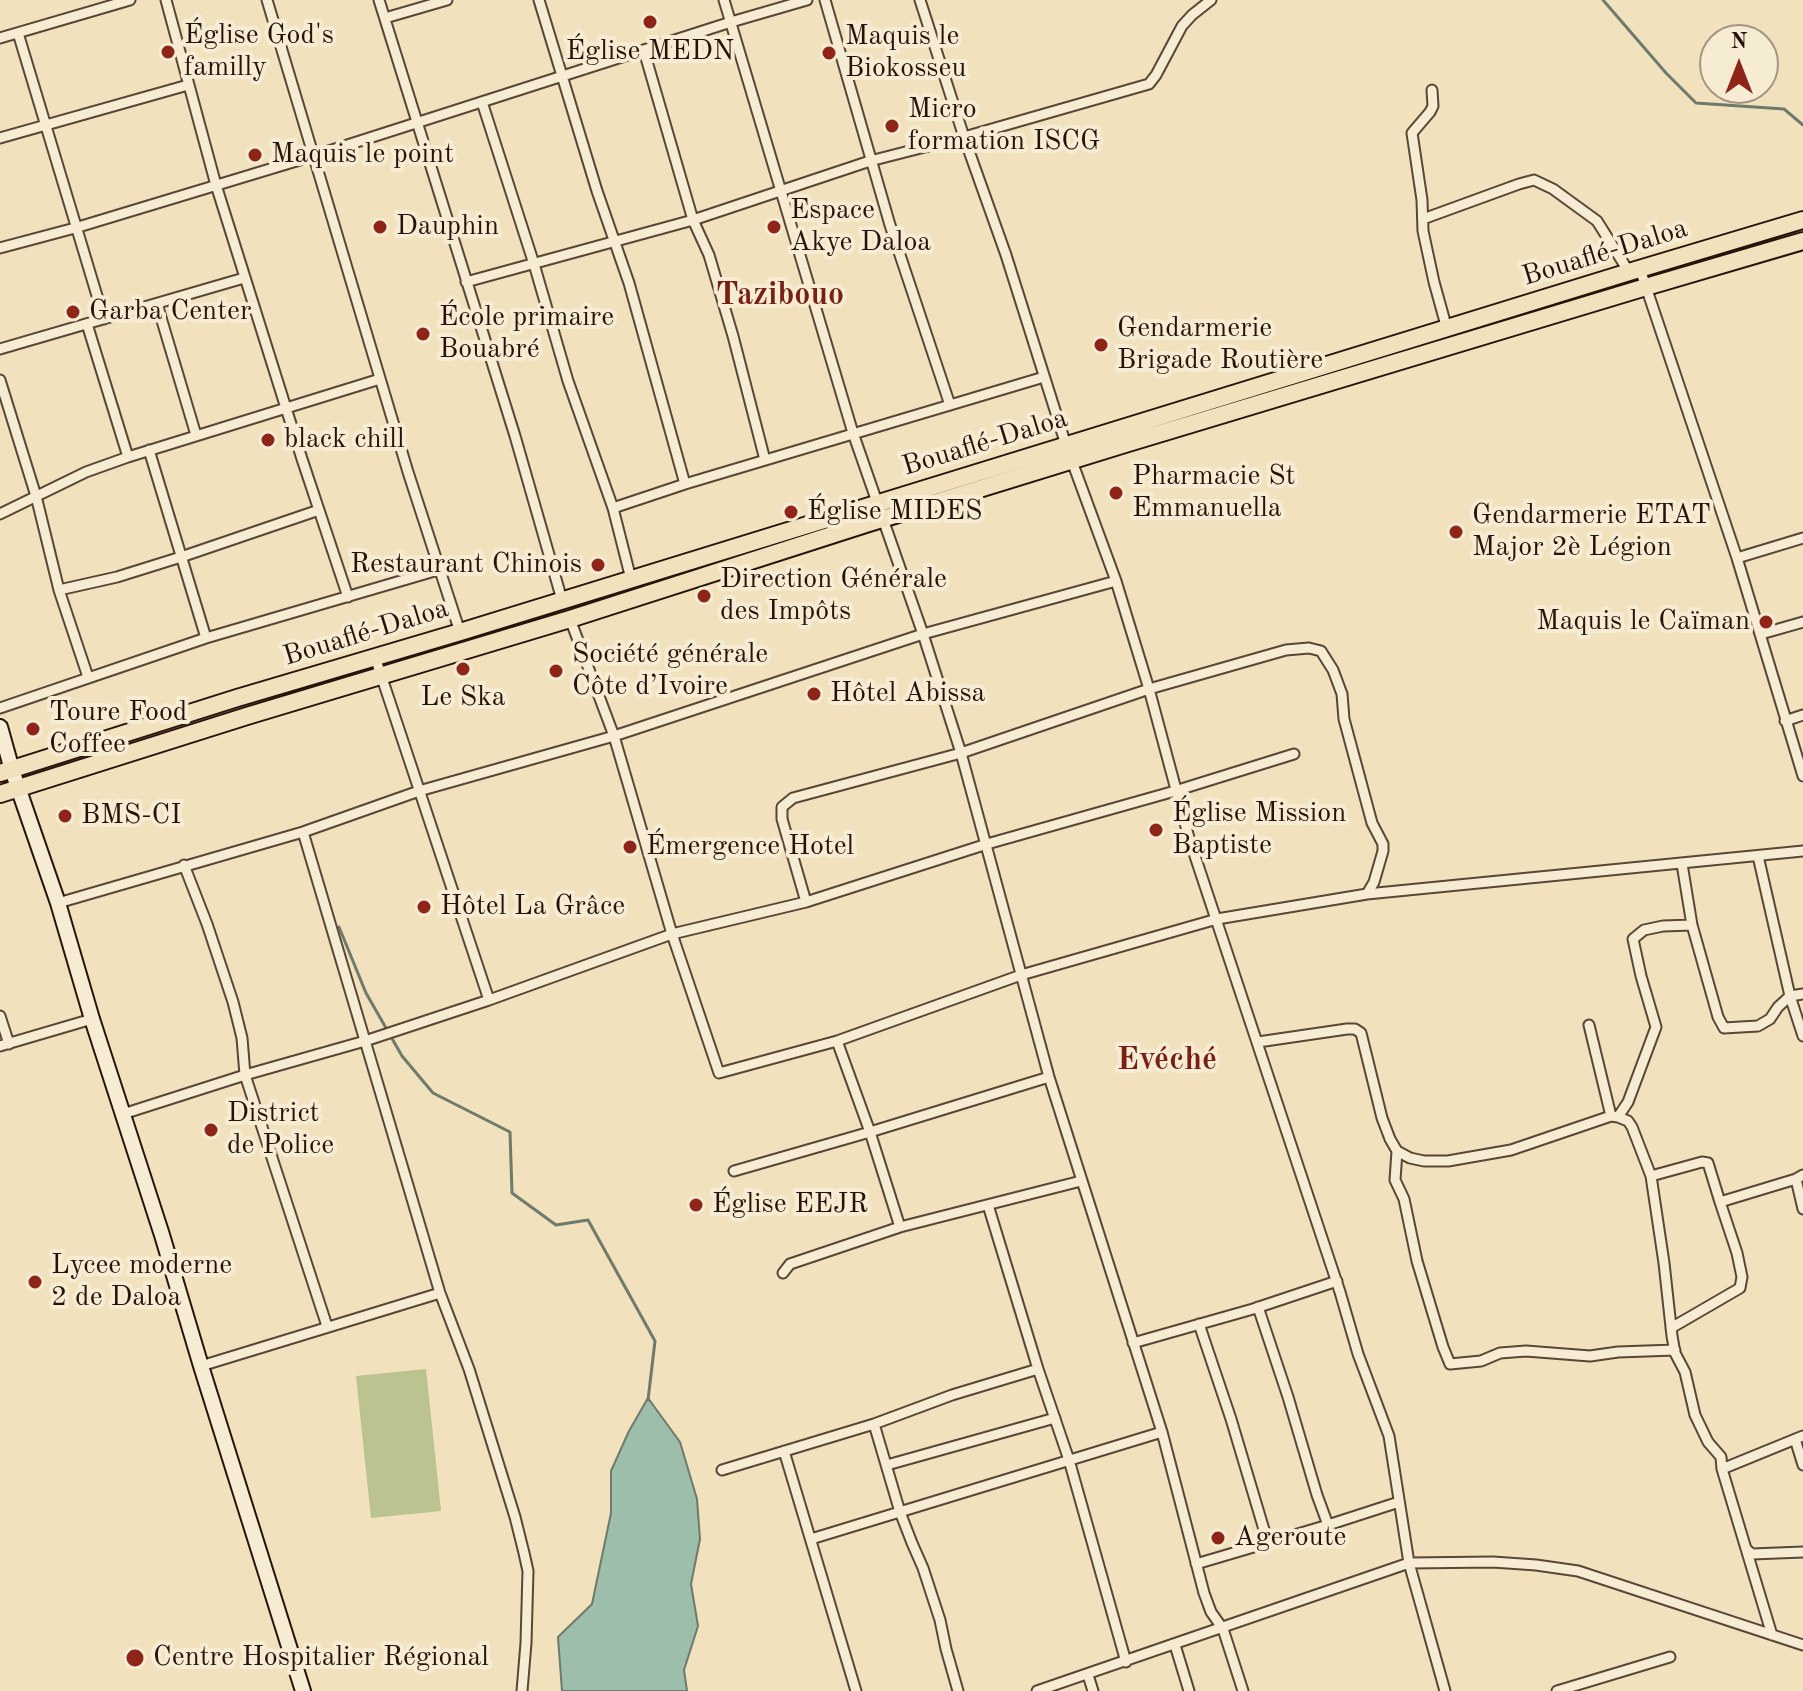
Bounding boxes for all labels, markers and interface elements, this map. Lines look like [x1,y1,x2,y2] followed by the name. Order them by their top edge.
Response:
[641,13,659,31] marker: Église MEDN
[184,19,334,85] place label: Église God's familly
[845,20,966,86] place label: Maquis le Biokosseu
[1699,24,1779,104] north arrow
[1731,31,1747,53] text: N
[566,35,734,69] place label: Église MEDN
[159,43,177,61] marker: Église God's familly
[820,44,838,62] marker: Maquis le Biokosseu
[908,93,1100,159] place label: Micro formation ISCG
[883,117,901,135] marker: Micro formation ISCG
[271,138,454,172] place label: Maquis le point
[246,146,264,164] marker: Maquis le point
[790,194,931,260] place label: Espace Akye Daloa
[396,210,499,244] place label: Dauphin
[1518,212,1692,294] street label: Bouaflé-Daloa
[371,218,389,236] marker: Dauphin
[765,218,783,236] marker: Espace Akye Daloa
[716,277,844,315] district label: Tazibouo
[89,295,251,329] place label: Garba Center
[439,301,614,367] place label: École primaire Bouabré
[64,303,82,321] marker: Garba Center
[1117,312,1323,378] place label: Gendarmerie Brigade Routière
[414,325,432,343] marker: École primaire Bouabré
[1092,336,1110,354] marker: Gendarmerie Brigade Routière
[898,402,1072,484] street label: Bouaflé-Daloa
[284,423,404,457] place label: black chill
[259,431,277,449] marker: black chill
[1132,460,1295,526] place label: Pharmacie St Emmanuella
[1107,484,1125,502] marker: Pharmacie St Emmanuella
[807,495,982,529] place label: Église MIDES
[1472,499,1711,565] place label: Gendarmerie ETAT Major 2è Légion
[782,503,800,521] marker: Église MIDES
[1447,523,1465,541] marker: Gendarmerie ETAT Major 2è Légion
[350,548,582,582] place label: Restaurant Chinois
[589,556,607,574] marker: Restaurant Chinois
[720,563,947,629] place label: Direction Générale des Impôts
[695,587,713,605] marker: Direction Générale des Impôts
[279,592,453,674] street label: Bouaflé-Daloa
[1536,605,1750,639] place label: Maquis le Caïman
[1757,613,1775,631] marker: Maquis le Caïman
[572,638,768,704] place label: Société générale Côte d’Ivoire
[454,660,472,678] marker: Le Ska
[547,662,565,680] marker: Société générale Côte d’Ivoire
[830,677,985,711] place label: Hôtel Abissa
[420,681,506,715] place label: Le Ska
[805,685,823,703] marker: Hôtel Abissa
[49,696,187,762] place label: Toure Food Coffee
[24,720,42,738] marker: Toure Food Coffee
[1172,797,1346,863] place label: Église Mission Baptiste
[81,799,181,833] place label: BMS-CI
[56,807,74,825] marker: BMS-CI
[1147,821,1165,839] marker: Église Mission Baptiste
[646,830,854,864] place label: Émergence Hotel
[621,838,639,856] marker: Émergence Hotel
[440,890,625,924] place label: Hôtel La Grâce
[415,898,433,916] marker: Hôtel La Grâce
[1117,1042,1217,1080] district label: Evéché
[227,1097,334,1163] place label: District de Police
[202,1121,220,1139] marker: District de Police
[712,1188,868,1222] place label: Église EEJR
[687,1196,705,1214] marker: Église EEJR
[51,1249,232,1315] place label: Lycee moderne 2 de Daloa
[26,1273,44,1291] marker: Lycee moderne 2 de Daloa
[1234,1521,1346,1555] place label: Ageroute
[1209,1529,1227,1547] marker: Ageroute
[153,1641,489,1675] place label: Centre Hospitalier Régional
[124,1647,146,1669] marker: Centre Hospitalier Régional

